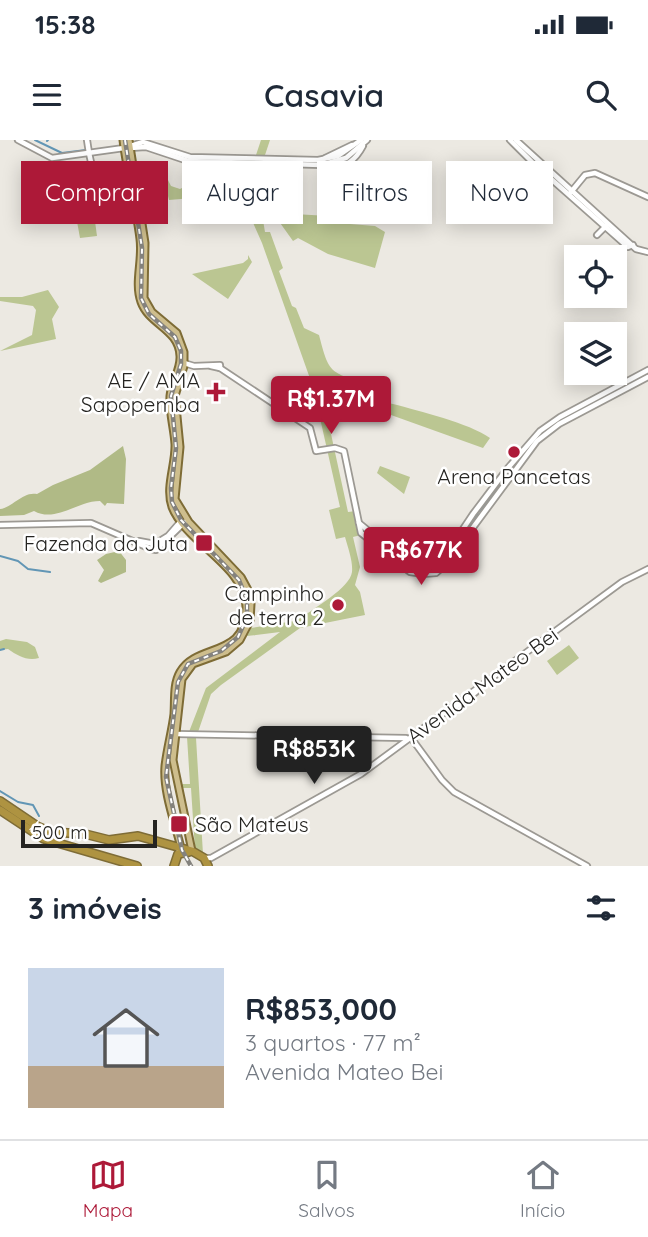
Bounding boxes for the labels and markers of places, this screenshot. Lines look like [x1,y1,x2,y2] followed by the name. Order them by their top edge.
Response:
[81,367,200,417] place label: AE / AMA Sapopemba
[266,376,396,436] pin: R$1.37M
[206,382,226,402] marker: AE / AMA Sapopemba
[506,444,522,460] marker: Arena Pancetas
[437,463,591,489] place label: Arena Pancetas
[364,528,478,587] pin: R$677K
[24,530,188,556] place label: Fazenda da Juta
[194,533,214,553] marker: Fazenda da Juta
[224,580,324,630] place label: Campinho de terra 2
[330,597,346,613] marker: Campinho de terra 2
[257,726,371,786] pin: R$853K
[195,811,309,837] place label: São Mateus
[169,814,189,834] marker: São Mateus

